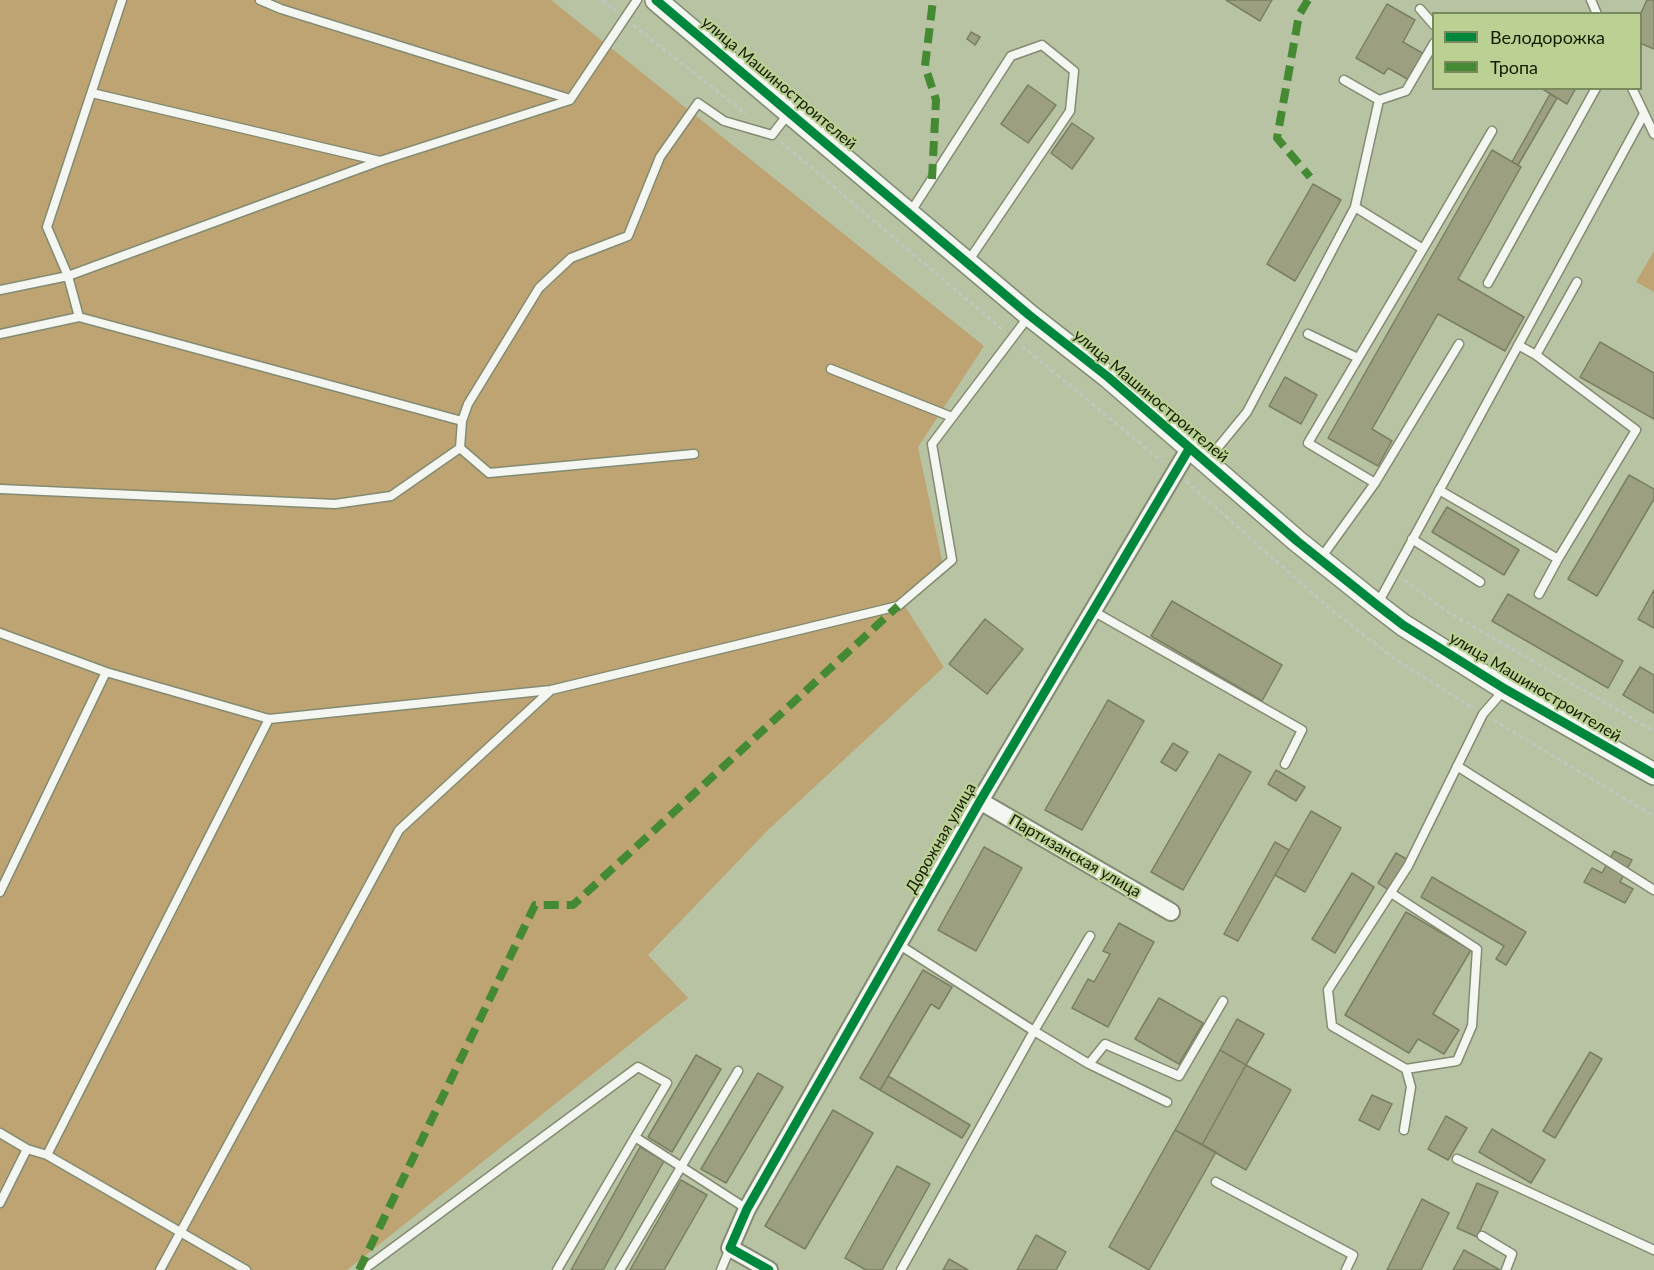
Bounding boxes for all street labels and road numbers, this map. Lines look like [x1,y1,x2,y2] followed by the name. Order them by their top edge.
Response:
[697,12,861,154] street label: улица Машиностроителей
[1069,325,1233,467] street label: улица Машиностроителей
[1446,628,1624,746] street label: улица Машиностроителей
[902,779,980,897] street label: Дорожная улица
[1006,810,1144,902] street label: Партизанская улица

